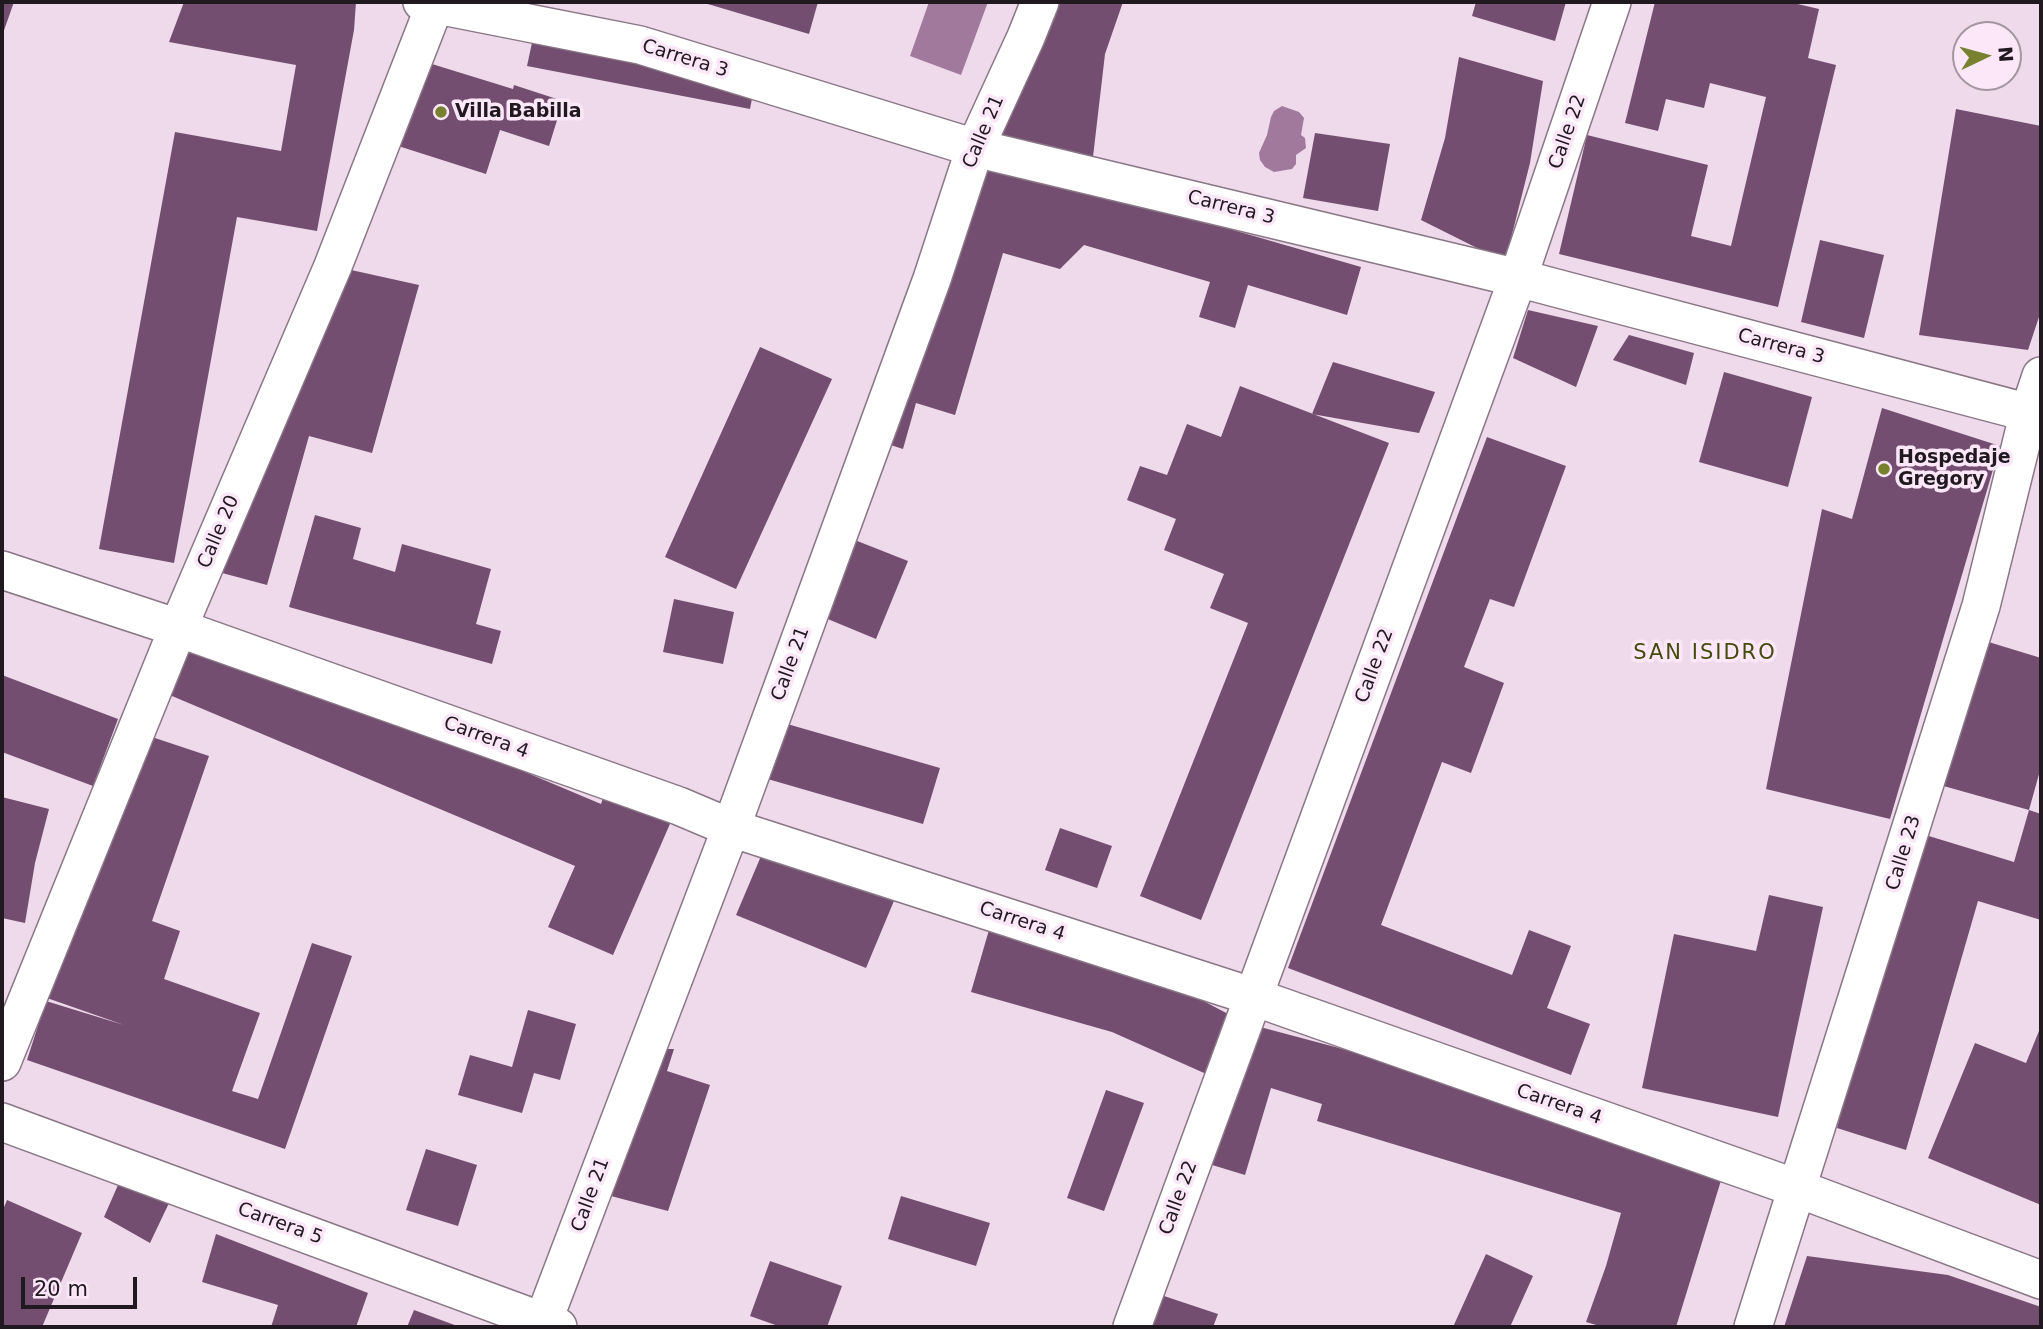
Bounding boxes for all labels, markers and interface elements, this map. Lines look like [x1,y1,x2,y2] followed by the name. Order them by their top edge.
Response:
[1952,21,2022,91] north arrow
[639,35,731,83] street label: Carrera 3
[1994,45,2018,63] text: N
[958,92,1010,172] street label: Calle 21
[1545,92,1591,172] street label: Calle 22
[455,101,582,123] place label: Villa Babilla
[433,104,449,120] marker: Villa Babilla
[1185,186,1277,230] street label: Carrera 3
[1735,324,1827,370] street label: Carrera 3
[1898,447,2011,491] place label: Hospedaje Gregory
[1876,461,1892,477] marker: Hospedaje Gregory
[193,492,245,572] street label: Calle 20
[767,624,815,704] street label: Calle 21
[1351,626,1399,706] street label: Calle 22
[1635,641,1775,667] district label: SAN ISIDRO
[440,712,532,764] street label: Carrera 4
[1882,813,1926,893] street label: Calle 23
[976,897,1068,947] street label: Carrera 4
[1513,1080,1605,1130] street label: Carrera 4
[567,1155,615,1235] street label: Calle 21
[1155,1158,1203,1238] street label: Calle 22
[234,1198,326,1250] street label: Carrera 5
[24,1262,140,1306] scale bar
[34,1277,88,1301] text: 20 m

